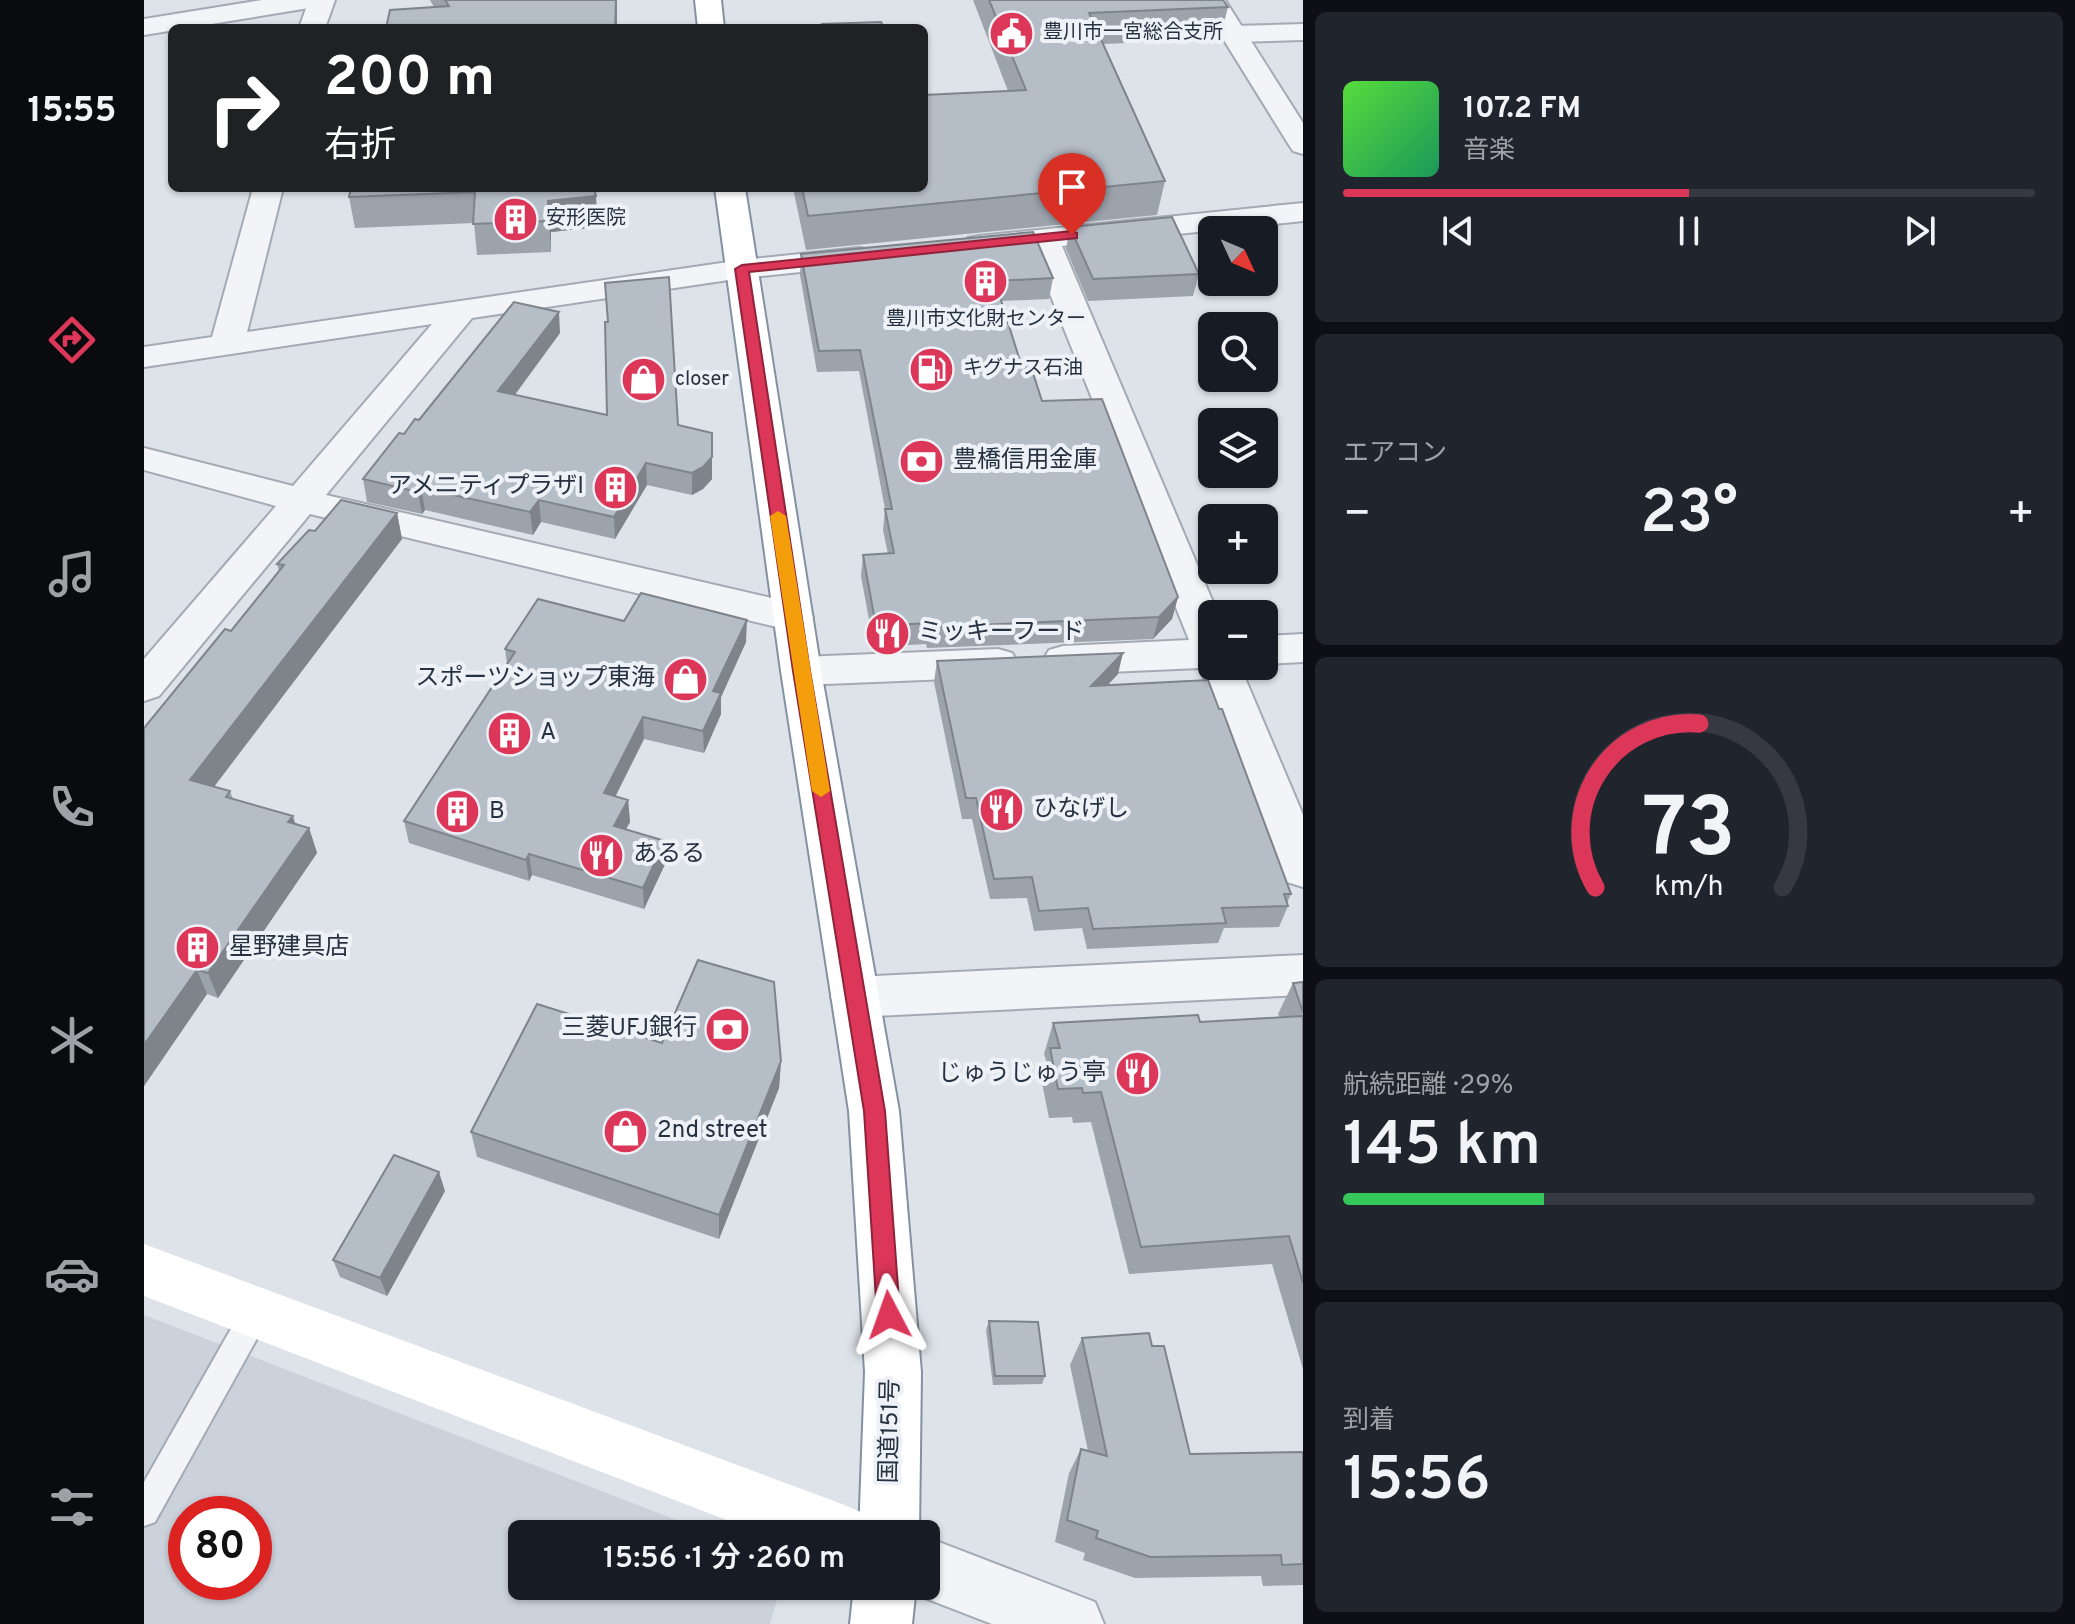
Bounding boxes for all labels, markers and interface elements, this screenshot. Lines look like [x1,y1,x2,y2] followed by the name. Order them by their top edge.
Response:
[988,9,1036,57] public building icon: 豊川市一宮総合支所
[1043,20,1223,46] place label: 豊川市一宮総合支所
[324,45,495,115] text: 200 m
[192,56,296,160] icon: right
[27,89,117,135] text: 15:55
[1463,91,1581,128] text: 107.2 FM
[324,124,396,170] text: 右折
[1463,135,1515,168] text: 音楽
[1038,153,1106,235] pin
[1050,165,1094,209] icon: arrive
[491,195,539,243] building icon: 安形医院
[546,206,626,232] place label: 安形医院
[1436,209,1480,253] icon: previous
[1667,209,1711,253] icon: pause
[1898,209,1942,253] icon: next
[1198,216,1278,296] north arrow
[1198,216,1278,680] map controls
[962,257,1010,305] building icon: 豊川市文化財センター
[886,307,1086,333] place label: 豊川市文化財センター
[44,312,100,368] icon: directions
[1198,312,1278,392] button: search
[908,345,956,393] fuel station icon: キグナス石油
[620,356,668,404] shop icon: closer
[963,356,1083,382] place label: キグナス石油
[675,367,729,393] place label: closer
[1198,408,1278,488] button: layers
[898,437,946,485] bank icon: 豊橋信用金庫
[1343,438,1447,471] text: エアコン
[953,446,1097,476] place label: 豊橋信用金庫
[591,463,639,511] building icon: アメニティプラザI
[388,472,584,502] place label: アメニティプラザI
[1640,478,1738,554] text: 23°
[1343,488,1371,544] text: −
[2007,488,2035,544] text: +
[1198,504,1278,584] button: +
[44,546,100,602] icon: music
[1198,600,1278,680] button: −
[863,609,911,657] restaurant icon: ミッキーフード
[918,618,1085,648] place label: ミッキーフード
[662,655,710,703] shop icon: スポーツショップ東海
[415,664,655,694] place label: スポーツショップ東海
[485,709,533,757] building icon: A
[540,718,556,748] place label: A
[44,779,100,835] icon: phone
[1642,781,1736,886] text: 73
[978,786,1026,834] restaurant icon: ひなげし
[434,788,482,836] building icon: B
[1033,795,1129,825] place label: ひなげし
[489,797,505,827] place label: B
[578,831,626,879] restaurant icon: あるる
[633,840,705,870] place label: あるる
[1654,870,1724,906] text: km/h
[174,924,222,972] building icon: 星野建具店
[229,933,349,963] place label: 星野建具店
[704,1005,752,1053] bank icon: 三菱UFJ銀行
[44,1012,100,1068] icon: climate
[561,1014,697,1044] place label: 三菱UFJ銀行
[1113,1050,1161,1098] restaurant icon: じゅうじゅう亭
[938,1059,1106,1089] place label: じゅうじゅう亭
[1343,1070,1513,1103] text: 航続距離 · 29%
[602,1107,650,1155] shop icon: 2nd street
[1343,1110,1541,1186] text: 145 km
[657,1116,768,1146] place label: 2nd street
[44,1246,100,1302] icon: car
[847,1273,931,1357] position arrow
[875,1378,907,1484] street label: 国道151号
[1343,1405,1395,1438] text: 到着
[1343,1445,1491,1521] text: 15:56
[44,1479,100,1535] icon: filters
[168,1496,272,1600] speed limit sign: 80
[603,1541,845,1578] text: 15:56 · 1 分 · 260 m

